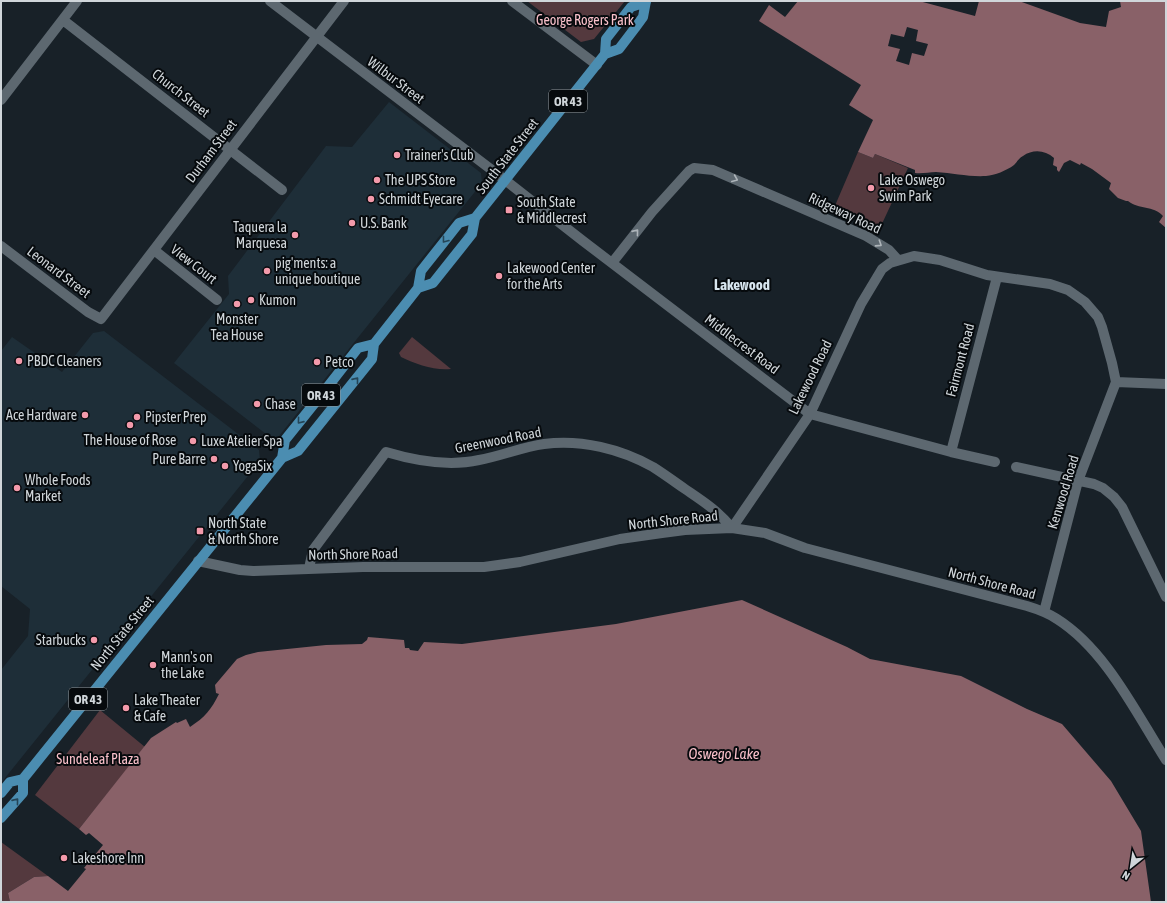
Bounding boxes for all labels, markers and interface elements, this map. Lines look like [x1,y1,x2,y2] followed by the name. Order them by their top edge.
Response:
[536,12,634,28] park label: George Rogers Park
[364,53,428,107] street label: Wilbur Street
[149,66,213,120] street label: Church Street
[549,90,587,112] road number: OR 43
[473,115,541,197] street label: South State Street
[182,116,240,186] street label: Durham Street
[405,147,474,163] place label: Trainer's Club
[392,150,402,160] marker: Trainer's Club
[385,172,456,188] place label: The UPS Store
[879,172,945,204] place label: Lake Oswego Swim Park
[372,175,382,185] marker: The UPS Store
[732,175,739,183] one-way arrow
[866,183,876,193] marker: Lake Oswego Swim Park
[806,189,884,237] street label: Ridgeway Road
[379,191,463,207] place label: Schmidt Eyecare
[366,194,376,204] marker: Schmidt Eyecare
[517,194,587,226] place label: South State & Middlecrest
[504,205,514,215] marker: South State & Middlecrest
[360,215,407,231] place label: U.S. Bank
[347,218,357,228] marker: U.S. Bank
[233,219,287,251] place label: Taquera la Marquesa
[290,230,300,240] marker: Taquera la Marquesa
[631,230,638,237] one-way arrow
[443,236,450,243] one-way arrow
[875,239,882,247] one-way arrow
[168,241,220,287] street label: View Court
[24,243,94,301] street label: Leonard Street
[275,255,360,287] place label: pig'ments: a unique boutique
[507,260,596,292] place label: Lakewood Center for the Arts
[262,266,272,276] marker: pig'ments: a unique boutique
[494,271,504,281] marker: Lakewood Center for the Arts
[714,276,770,293] district label: Lakewood
[259,292,296,308] place label: Kumon
[246,295,256,305] marker: Kumon
[232,299,242,309] marker: Monster Tea House
[211,311,263,343] place label: Monster Tea House
[702,311,782,377] street label: Middlecrest Road
[943,322,977,398] street label: Fairmont Road
[785,337,835,417] street label: Lakewood Road
[27,353,102,369] place label: PBDC Cleaners
[325,354,354,370] place label: Petco
[14,356,24,366] marker: PBDC Cleaners
[312,357,322,367] marker: Petco
[351,377,358,384] one-way arrow
[302,384,340,406] road number: OR 43
[265,396,296,412] place label: Chase
[252,399,262,409] marker: Chase
[6,407,77,423] place label: Ace Hardware
[145,409,207,425] place label: Pipster Prep
[80,410,90,420] marker: Ace Hardware
[132,412,142,422] marker: Pipster Prep
[298,416,305,423] one-way arrow
[125,420,135,430] marker: The House of Rose
[453,424,543,456] street label: Greenwood Road
[84,432,176,448] place label: The House of Rose
[201,433,282,449] place label: Luxe Atelier Spa
[188,436,198,446] marker: Luxe Atelier Spa
[152,451,206,467] place label: Pure Barre
[1044,453,1082,531] street label: Kenwood Road
[209,454,219,464] marker: Pure Barre
[233,458,272,474] place label: YogaSix
[220,461,230,471] marker: YogaSix
[25,472,91,504] place label: Whole Foods Market
[12,483,22,493] marker: Whole Foods Market
[627,507,719,533] street label: North Shore Road
[208,515,279,547] place label: North State & North Shore
[195,526,205,536] marker: North State & North Shore
[308,545,398,563] street label: North Shore Road
[946,564,1038,602] street label: North Shore Road
[87,593,157,673] street label: North State Street
[36,632,86,648] place label: Starbucks
[89,635,99,645] marker: Starbucks
[161,649,213,681] place label: Mann's on the Lake
[148,660,158,670] marker: Mann's on the Lake
[69,688,107,710] road number: OR 43
[134,692,201,724] place label: Lake Theater & Cafe
[121,703,131,713] marker: Lake Theater & Cafe
[688,745,760,762] water label: Oswego Lake
[56,751,140,767] park label: Sundeleaf Plaza
[12,798,19,805] one-way arrow
[1111,847,1151,887] north arrow
[72,850,144,866] place label: Lakeshore Inn
[59,853,69,863] marker: Lakeshore Inn
[1120,869,1132,882] text: N

